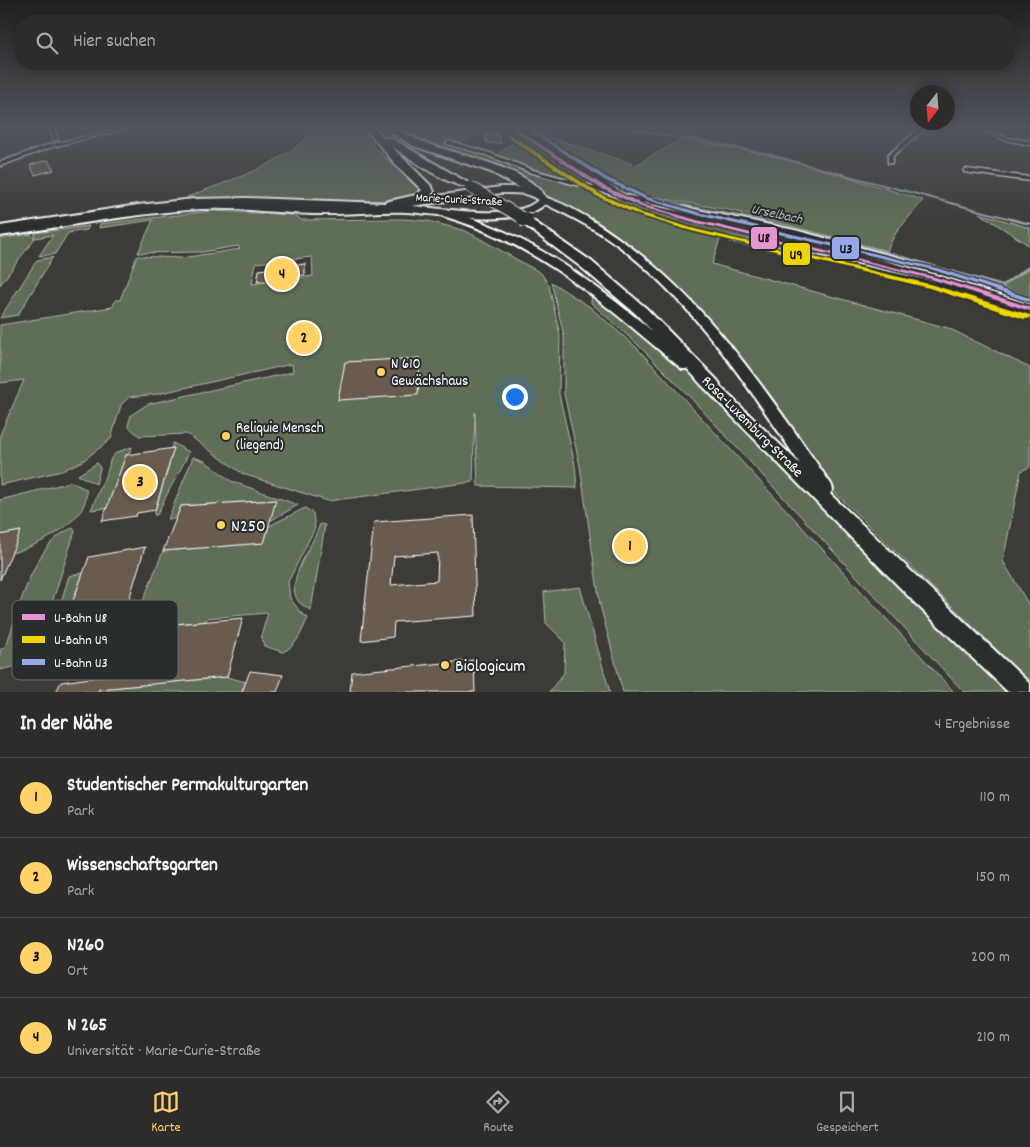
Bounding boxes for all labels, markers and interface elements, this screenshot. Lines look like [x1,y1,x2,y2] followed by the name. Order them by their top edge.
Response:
[15,15,1015,70] search box
[33,29,61,57] icon: search
[73,29,156,56] text: Hier suchen
[910,85,955,130] north arrow
[415,190,503,211] street label: Marie-Curie-Straße
[749,200,805,230] water label: Urselbach
[750,226,778,250] line badge: U8
[758,229,771,249] text: U8
[831,236,860,260] line badge: U3
[840,240,852,260] text: U3
[782,242,811,266] line badge: U9
[789,246,803,266] text: U9
[266,255,298,293] pin: 4
[288,319,320,357] pin: 2
[391,354,468,393] place label: N 610 Gewächshaus
[375,366,387,378] marker: N 610 Gewächshaus
[696,371,808,484] street label: Rosa-Luxemburg-Straße
[502,384,528,410] your location
[236,418,324,457] place label: Reliquie Mensch (liegend)
[220,430,232,442] marker: Reliquie Mensch (liegend)
[124,463,156,501] pin: 3
[231,515,266,540] place label: N250
[215,519,227,531] marker: N250
[614,527,646,565] pin: 1
[12,600,178,680] legend
[54,609,108,629] text: U-Bahn U8
[54,631,108,651] text: U-Bahn U9
[54,654,108,674] text: U-Bahn U3
[455,655,526,680] place label: Biologicum
[439,659,451,671] marker: Biologicum
[20,710,112,740] text: In der Nähe
[935,713,1010,736] text: 4 Ergebnisse
[67,773,308,800] text: Studentischer Permakulturgarten
[34,786,38,809] text: 1
[980,786,1010,809] text: 110 m
[67,800,94,823] text: Park
[67,853,218,880] text: Wissenschaftsgarten
[33,866,40,889] text: 2
[976,866,1010,889] text: 150 m
[67,880,94,903] text: Park
[67,933,104,960] text: N260
[32,946,40,969] text: 3
[971,946,1010,969] text: 200 m
[67,960,88,983] text: Ort
[67,1013,107,1040] text: N 265
[33,1026,39,1049] text: 4
[976,1026,1010,1049] text: 210 m
[67,1040,261,1063] text: Universität · Marie-Curie-Straße
[151,1088,181,1138] tab: Karte
[483,1088,514,1138] tab: Route
[816,1088,879,1138] tab: Gespeichert

